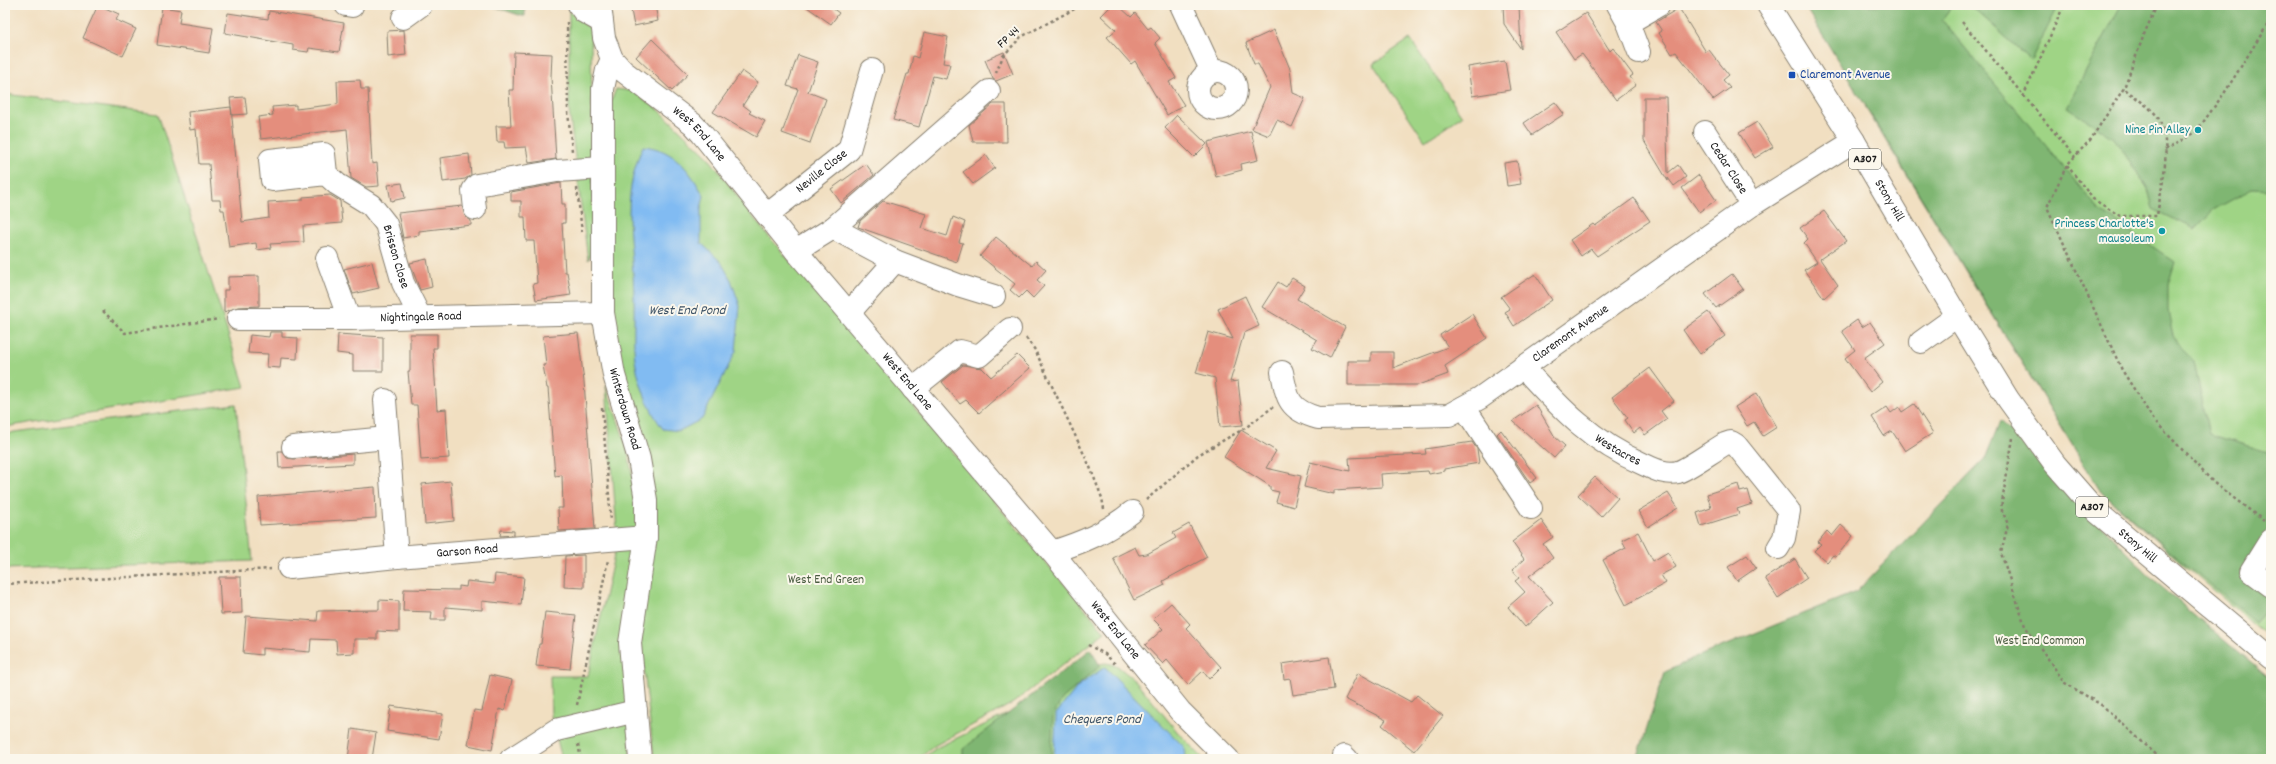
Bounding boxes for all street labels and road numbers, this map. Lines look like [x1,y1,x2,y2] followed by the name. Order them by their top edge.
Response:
[993,22,1025,54] street label: FP 44
[668,102,730,166] street label: West End Lane
[1704,138,1752,198] street label: Cedar Close
[792,145,852,198] street label: Neville Close
[1849,149,1881,169] road number: A307
[1869,176,1909,225] street label: Stony Hill
[377,223,414,292] street label: Brisson Close
[1528,300,1613,368] street label: Claremont Avenue
[380,307,462,328] street label: Nightingale Road
[877,349,938,415] street label: West End Lane
[603,367,645,452] street label: Winterdown Road
[1591,429,1644,471] street label: Westacres
[2076,497,2108,517] road number: A307
[2114,524,2161,568] street label: Stony Hill
[435,539,499,563] street label: Garson Road
[1085,597,1145,664] street label: West End Lane

